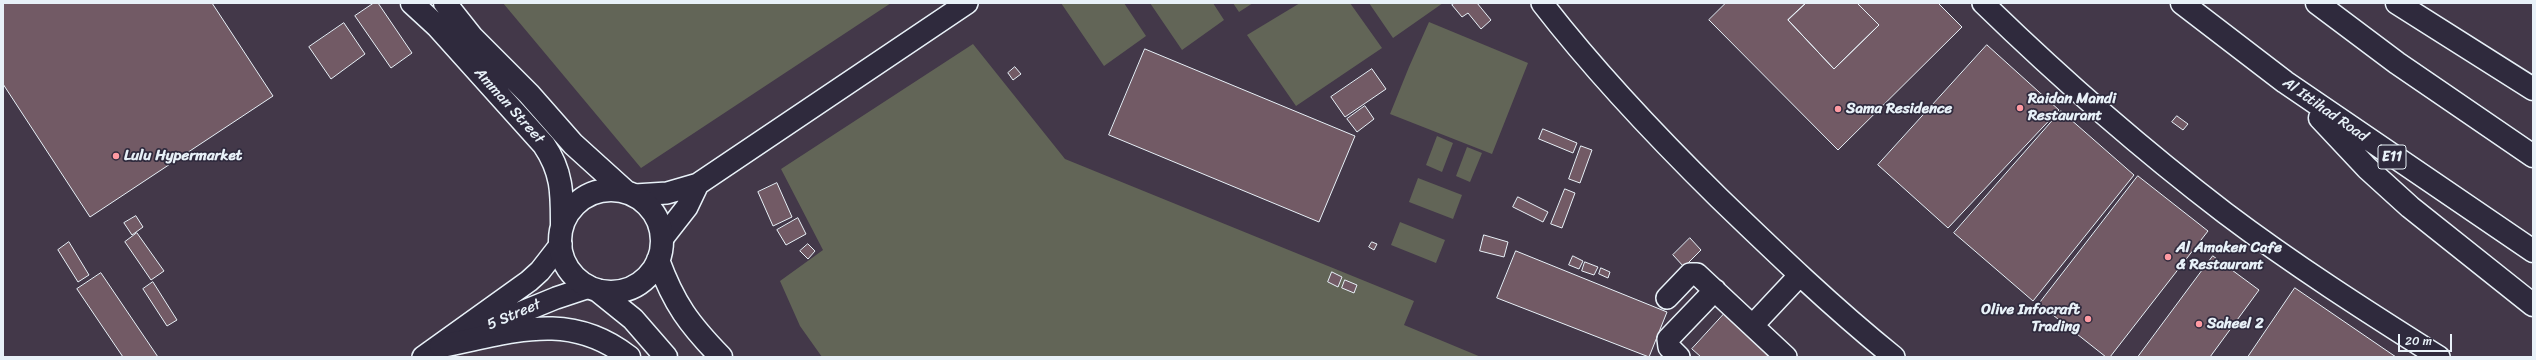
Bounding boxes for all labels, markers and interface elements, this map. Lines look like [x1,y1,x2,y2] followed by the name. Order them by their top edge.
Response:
[470,64,548,148] street label: Amman Street
[2279,74,2371,146] street label: Al Ittihad Road
[2028,90,2116,125] place label: Raidan Mandi Restaurant
[1846,100,1952,118] place label: Sama Residence
[2015,103,2025,113] marker: Raidan Mandi Restaurant
[1833,104,1843,114] marker: Sama Residence
[2378,145,2406,169] road number: E11
[124,147,242,165] place label: Lulu Hypermarket
[111,151,121,161] marker: Lulu Hypermarket
[2176,239,2282,274] place label: Al Amaken Cafe & Restaurant
[2163,252,2173,262] marker: Al Amaken Cafe & Restaurant
[484,296,544,334] street label: 5 Street
[1981,301,2080,336] place label: Olive Infocraft Trading
[2083,314,2093,324] marker: Olive Infocraft Trading
[2207,315,2264,333] place label: Saheel 2
[2194,319,2204,329] marker: Saheel 2
[2400,326,2454,352] scale bar
[2405,330,2432,352] text: 20 m

